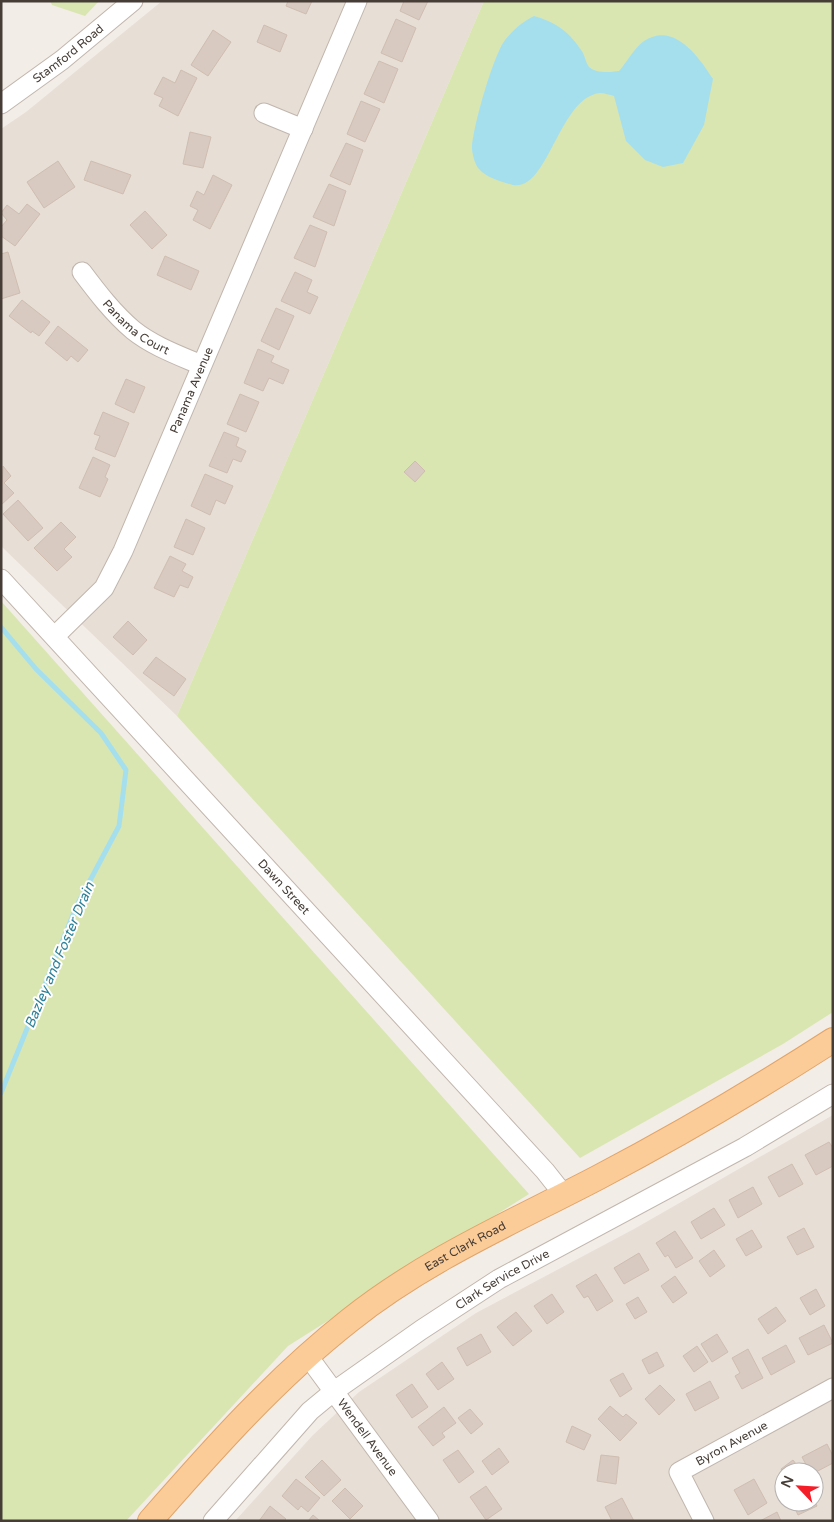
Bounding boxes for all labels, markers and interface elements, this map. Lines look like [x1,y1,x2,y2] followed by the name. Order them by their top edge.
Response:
[30,21,106,86] street label: Stamford Road
[100,297,172,358] street label: Panama Court
[167,345,216,435] street label: Panama Avenue
[255,856,313,918] street label: Dawn Street
[21,879,98,1031] water label: Bazley and Foster Drain
[422,1219,508,1274] street label: East Clark Road
[453,1246,552,1313] street label: Clark Service Drive
[334,1396,400,1479] street label: Wendell Avenue
[693,1418,770,1469] street label: Byron Avenue
[774,1462,824,1512] north arrow
[778,1473,798,1490] text: N

